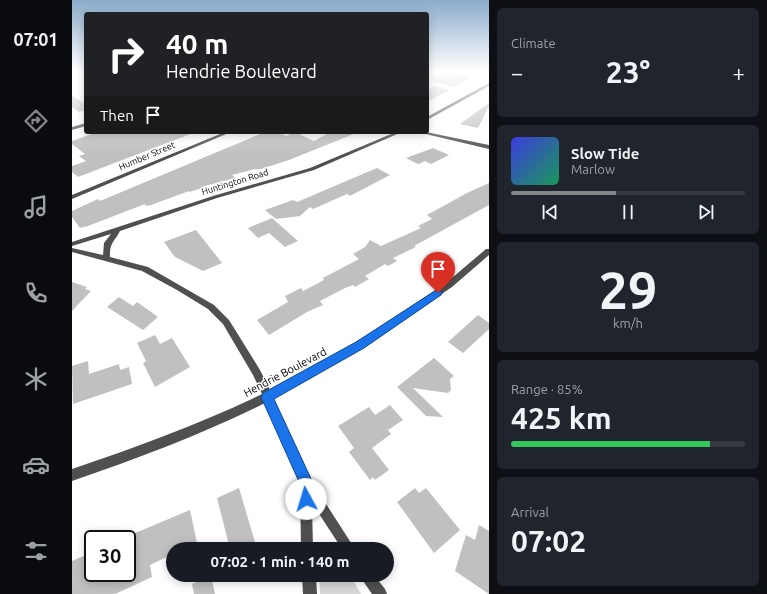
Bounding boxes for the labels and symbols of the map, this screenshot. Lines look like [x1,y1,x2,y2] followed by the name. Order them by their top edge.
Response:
[117,139,177,172] street label: Humber Street
[200,167,270,197] street label: Huntington Road
[421,252,455,293] pin
[241,345,329,399] street label: Hendrie Boulevard
[285,478,327,520] position arrow
[84,530,136,582] speed limit sign: 30

